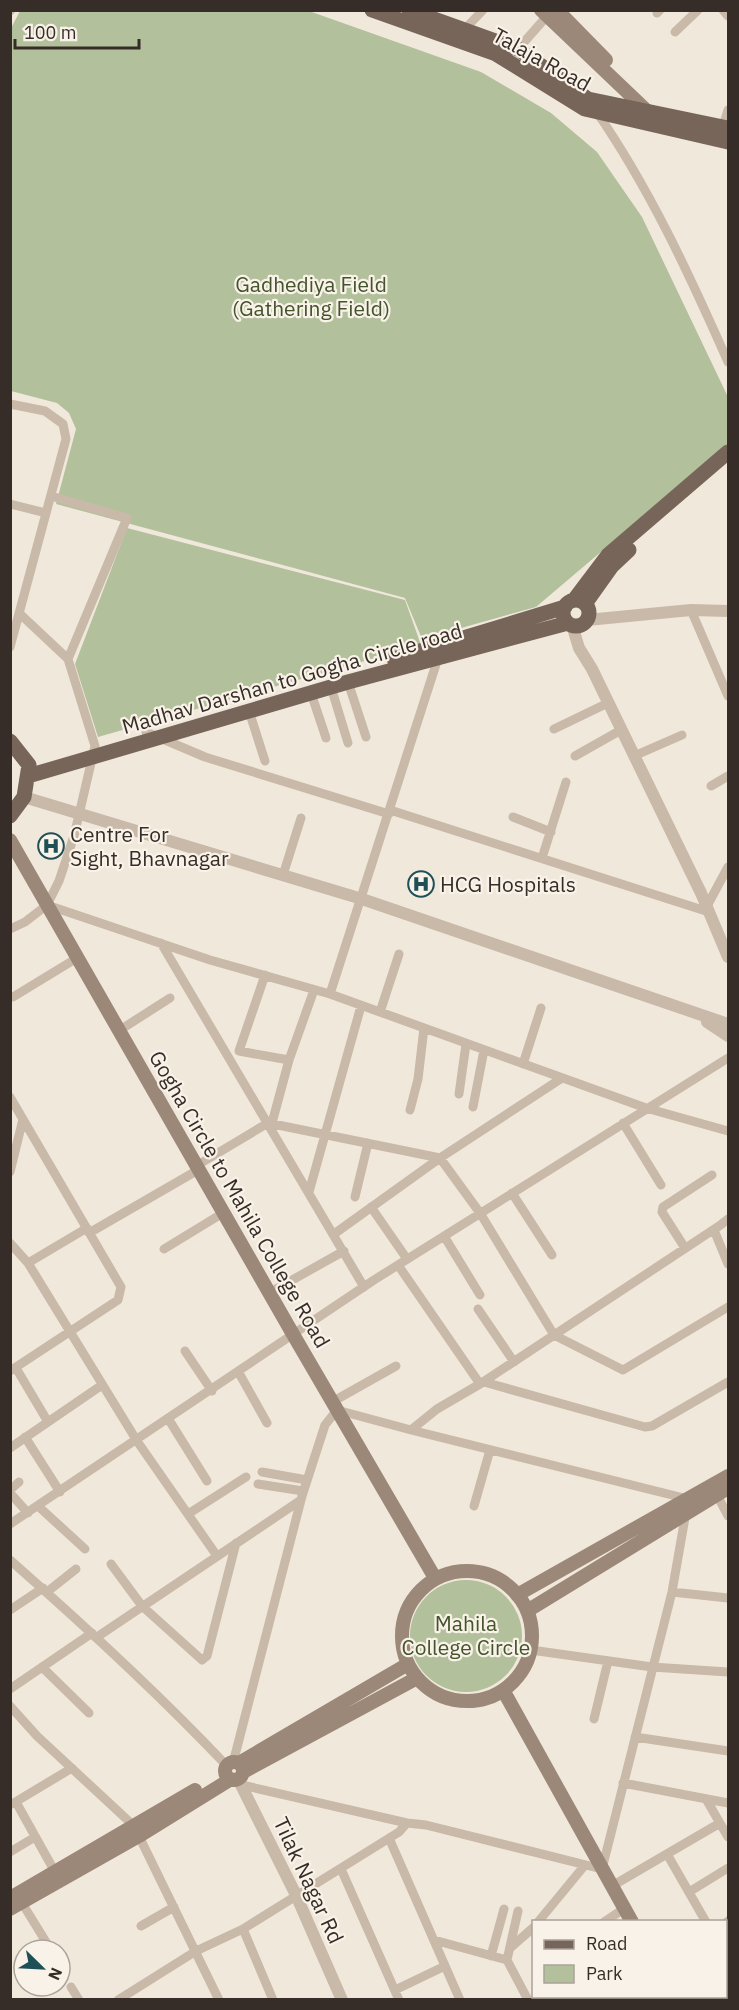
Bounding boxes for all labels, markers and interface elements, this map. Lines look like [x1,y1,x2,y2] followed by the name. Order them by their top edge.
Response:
[15,12,140,50] scale bar
[488,20,596,98] street label: Talaja Road
[24,21,76,44] text: 100 m
[232,270,390,322] park label: Gadhediya Field (Gathering Field)
[119,616,465,740] street label: Madhav Darshan to Gogha Circle road
[70,820,229,872] place label: Centre For Sight, Bhavnagar
[36,831,66,861] hospital icon: Centre For Sight, Bhavnagar
[406,869,436,899] hospital icon: HCG Hospitals
[440,870,576,898] place label: HCG Hospitals
[143,1045,337,1353] street label: Gogha Circle to Mahila College Road
[402,1609,530,1661] park label: Mahila College Circle
[267,1812,351,1948] street label: Tilak Nagar Rd
[532,1920,727,1998] legend
[586,1932,627,1955] text: Road
[12,1938,72,1998] north arrow
[586,1962,623,1985] text: Park
[44,1965,67,1983] text: N

